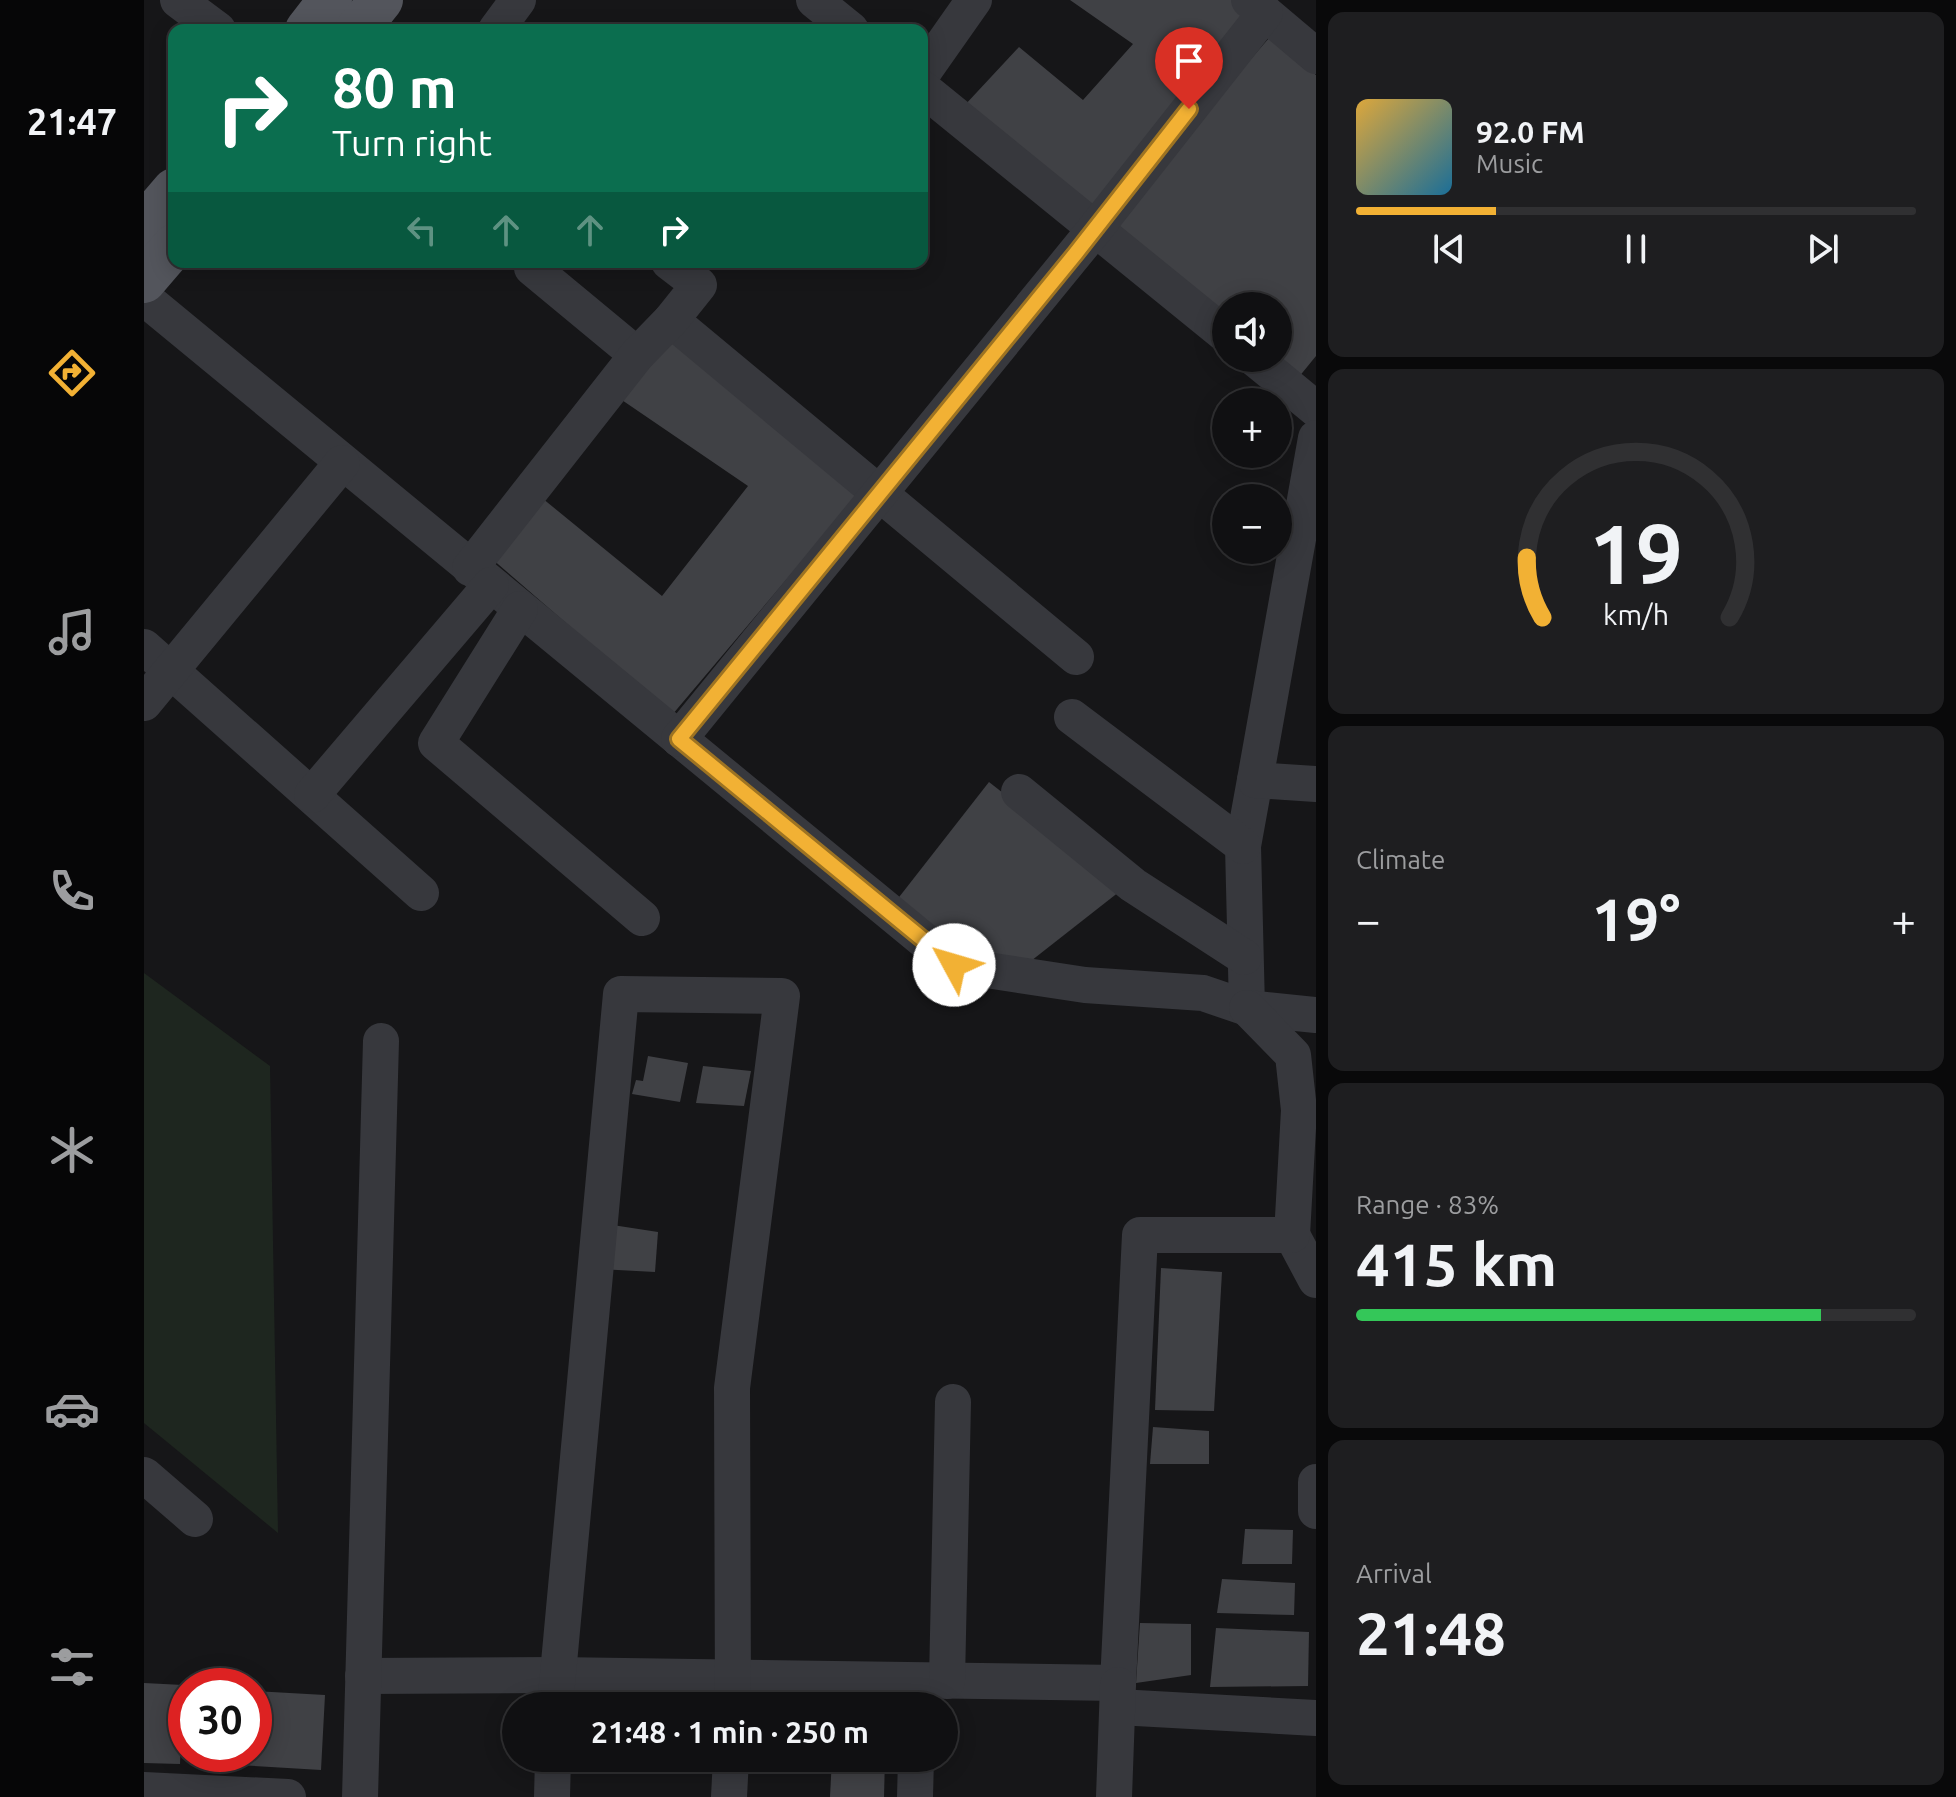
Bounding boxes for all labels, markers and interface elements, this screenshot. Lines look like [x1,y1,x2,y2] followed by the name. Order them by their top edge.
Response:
[1155,27,1223,109] pin
[1167,39,1211,83] icon: arrive
[200,56,304,160] icon: right
[332,56,457,119] text: 80 m
[27,101,117,142] text: 21:47
[1476,115,1585,149] text: 92.0 FM
[332,122,492,163] text: Turn right
[1476,149,1543,178] text: Music
[400,208,444,252] icon: left
[484,208,528,252] icon: ahead
[568,208,612,252] icon: ahead
[652,208,696,252] icon: right
[1427,227,1471,271] icon: previous
[1614,227,1658,271] icon: pause
[1801,227,1845,271] icon: next
[1212,292,1292,564] map controls
[1212,292,1292,372] button: sound
[44,345,100,401] icon: directions
[1212,388,1292,468] button: +
[1212,484,1292,564] button: −
[1589,505,1683,599] text: 19
[1603,598,1669,630] text: km/h
[44,604,100,660] icon: music
[1356,845,1445,874] text: Climate
[44,863,100,919] icon: phone
[1592,885,1680,952] text: 19°
[1356,895,1381,944] text: −
[1891,895,1916,944] text: +
[912,923,996,1007] position arrow
[44,1122,100,1178] icon: climate
[1356,1190,1499,1219] text: Range · 83%
[1356,1230,1557,1297] text: 415 km
[44,1381,100,1437] icon: car
[1356,1559,1432,1588] text: Arrival
[1356,1599,1506,1666] text: 21:48
[44,1639,100,1695] icon: filters
[168,1668,272,1772] speed limit sign: 30
[591,1715,869,1749] text: 21:48 · 1 min · 250 m

